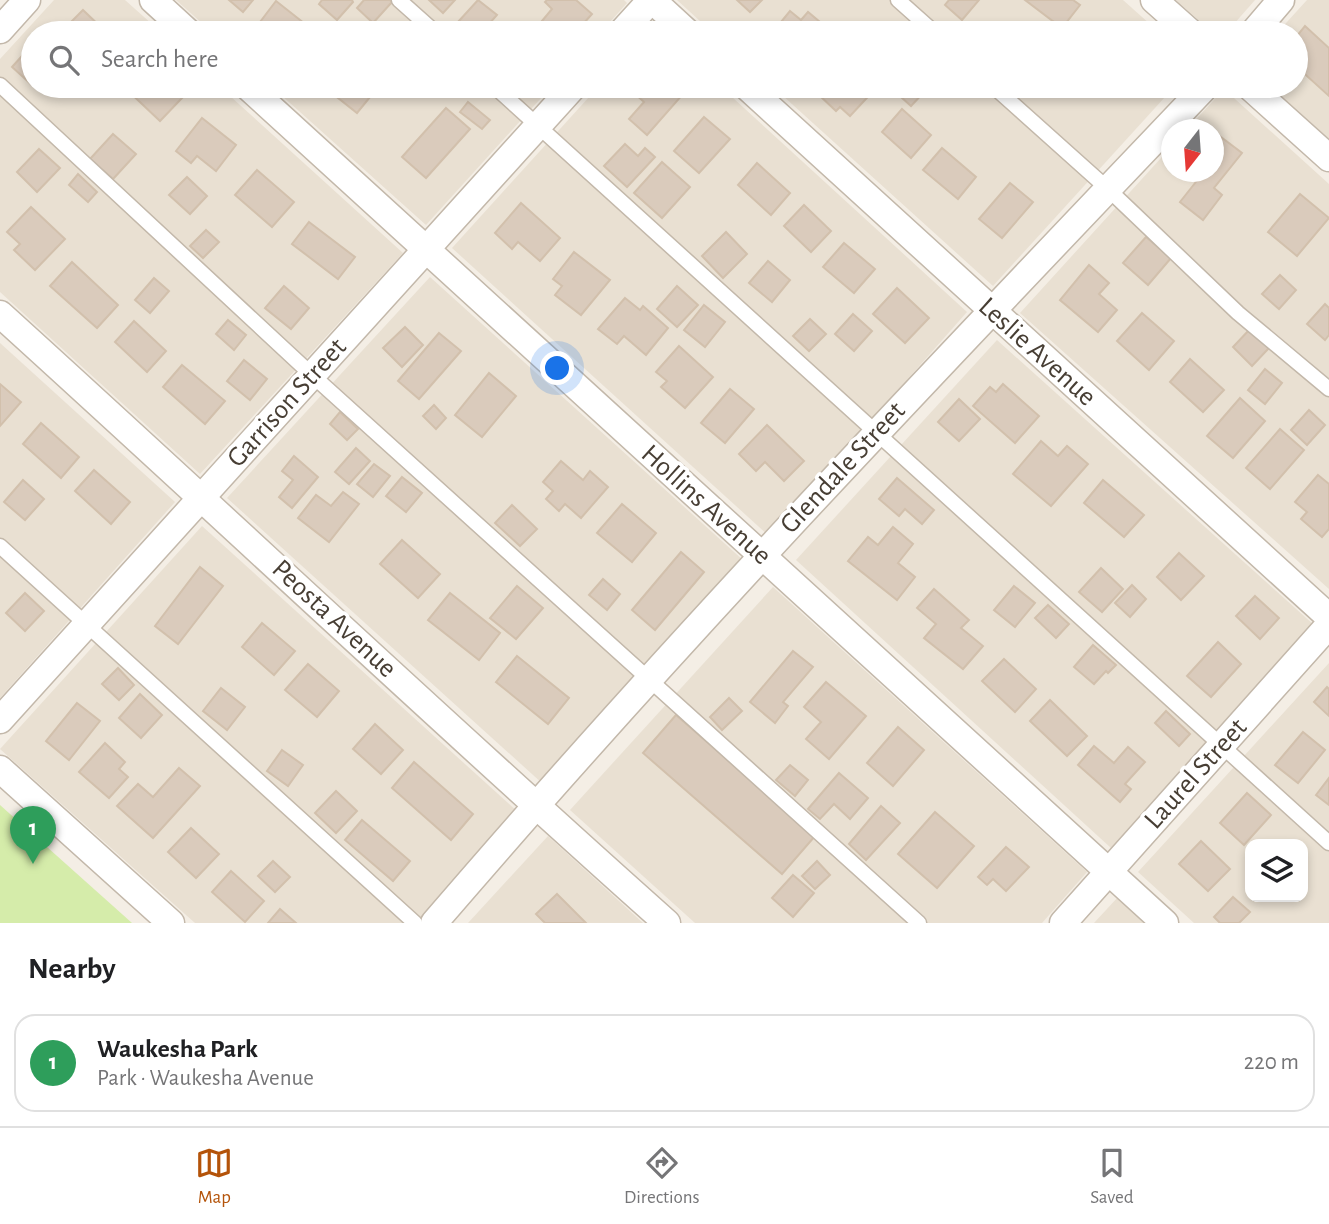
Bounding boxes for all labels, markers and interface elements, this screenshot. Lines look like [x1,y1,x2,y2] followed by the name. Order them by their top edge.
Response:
[21,21,1308,98] search box
[45,41,83,79] icon: search
[101,46,219,72] text: Search here
[1161,119,1224,182] north arrow
[973,292,1101,412] street label: Leslie Avenue
[222,333,352,473] street label: Garrison Street
[540,351,574,385] your location
[775,397,911,539] street label: Glendale Street
[636,440,776,570] street label: Hollins Avenue
[266,555,402,683] street label: Peosta Avenue
[1139,713,1253,835] street label: Laurel Street
[10,806,56,864] pin: 1
[1245,839,1308,902] map controls
[1245,839,1308,902] button: layers
[28,954,116,984] text: Nearby
[97,1036,258,1062] text: Waukesha Park
[49,1051,57,1074] text: 1
[1244,1051,1299,1074] text: 220 m
[97,1067,314,1090] text: Park · Waukesha Avenue
[195,1144,233,1209] tab: Map
[624,1144,700,1209] tab: Directions
[1090,1144,1134,1209] tab: Saved

